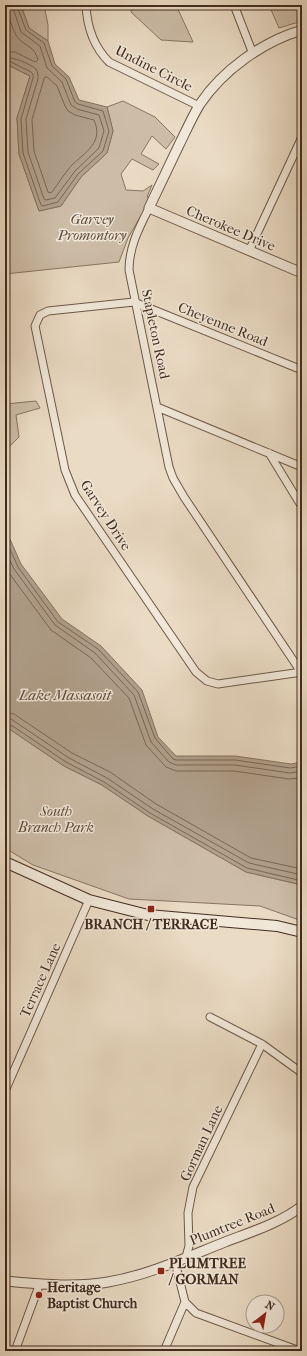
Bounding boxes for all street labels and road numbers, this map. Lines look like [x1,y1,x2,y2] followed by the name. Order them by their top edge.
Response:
[112,42,196,95] street label: Undine Circle
[184,202,278,255] street label: Cherokee Drive
[138,288,173,381] street label: Stapleton Road
[175,299,271,350] street label: Cheyenne Road
[77,477,135,554] street label: Garvey Drive
[16,940,64,1020] street label: Terrace Lane
[176,1102,227,1184] street label: Gorman Lane
[187,1199,278,1249] street label: Plumtree Road

